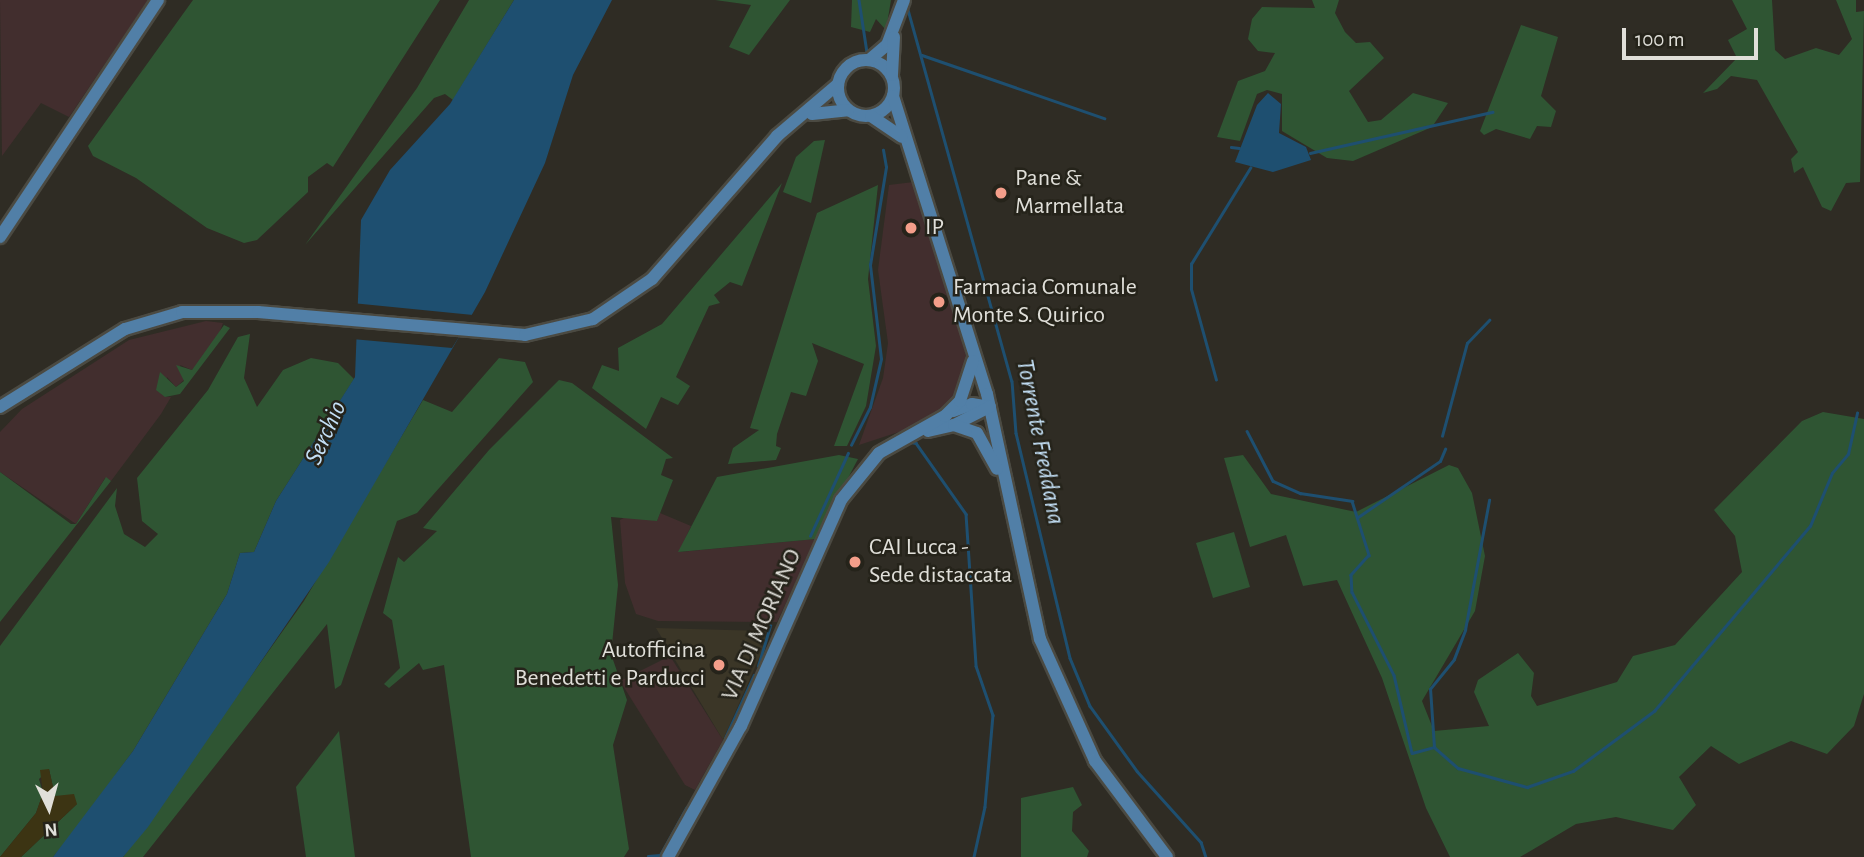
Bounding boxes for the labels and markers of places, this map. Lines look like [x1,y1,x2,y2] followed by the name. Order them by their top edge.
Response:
[1015,165,1124,221] place label: Pane & Marmellata
[993,185,1009,201] marker: Pane & Marmellata
[925,214,944,242] place label: IP
[903,220,919,236] marker: IP
[953,274,1137,330] place label: Farmacia Comunale Monte S. Quirico
[931,294,947,310] marker: Farmacia Comunale Monte S. Quirico
[869,534,1012,590] place label: CAI Lucca - Sede distaccata
[847,554,863,570] marker: CAI Lucca - Sede distaccata
[515,637,705,693] place label: Autofficina Benedetti e Parducci
[711,657,727,673] marker: Autofficina Benedetti e Parducci

